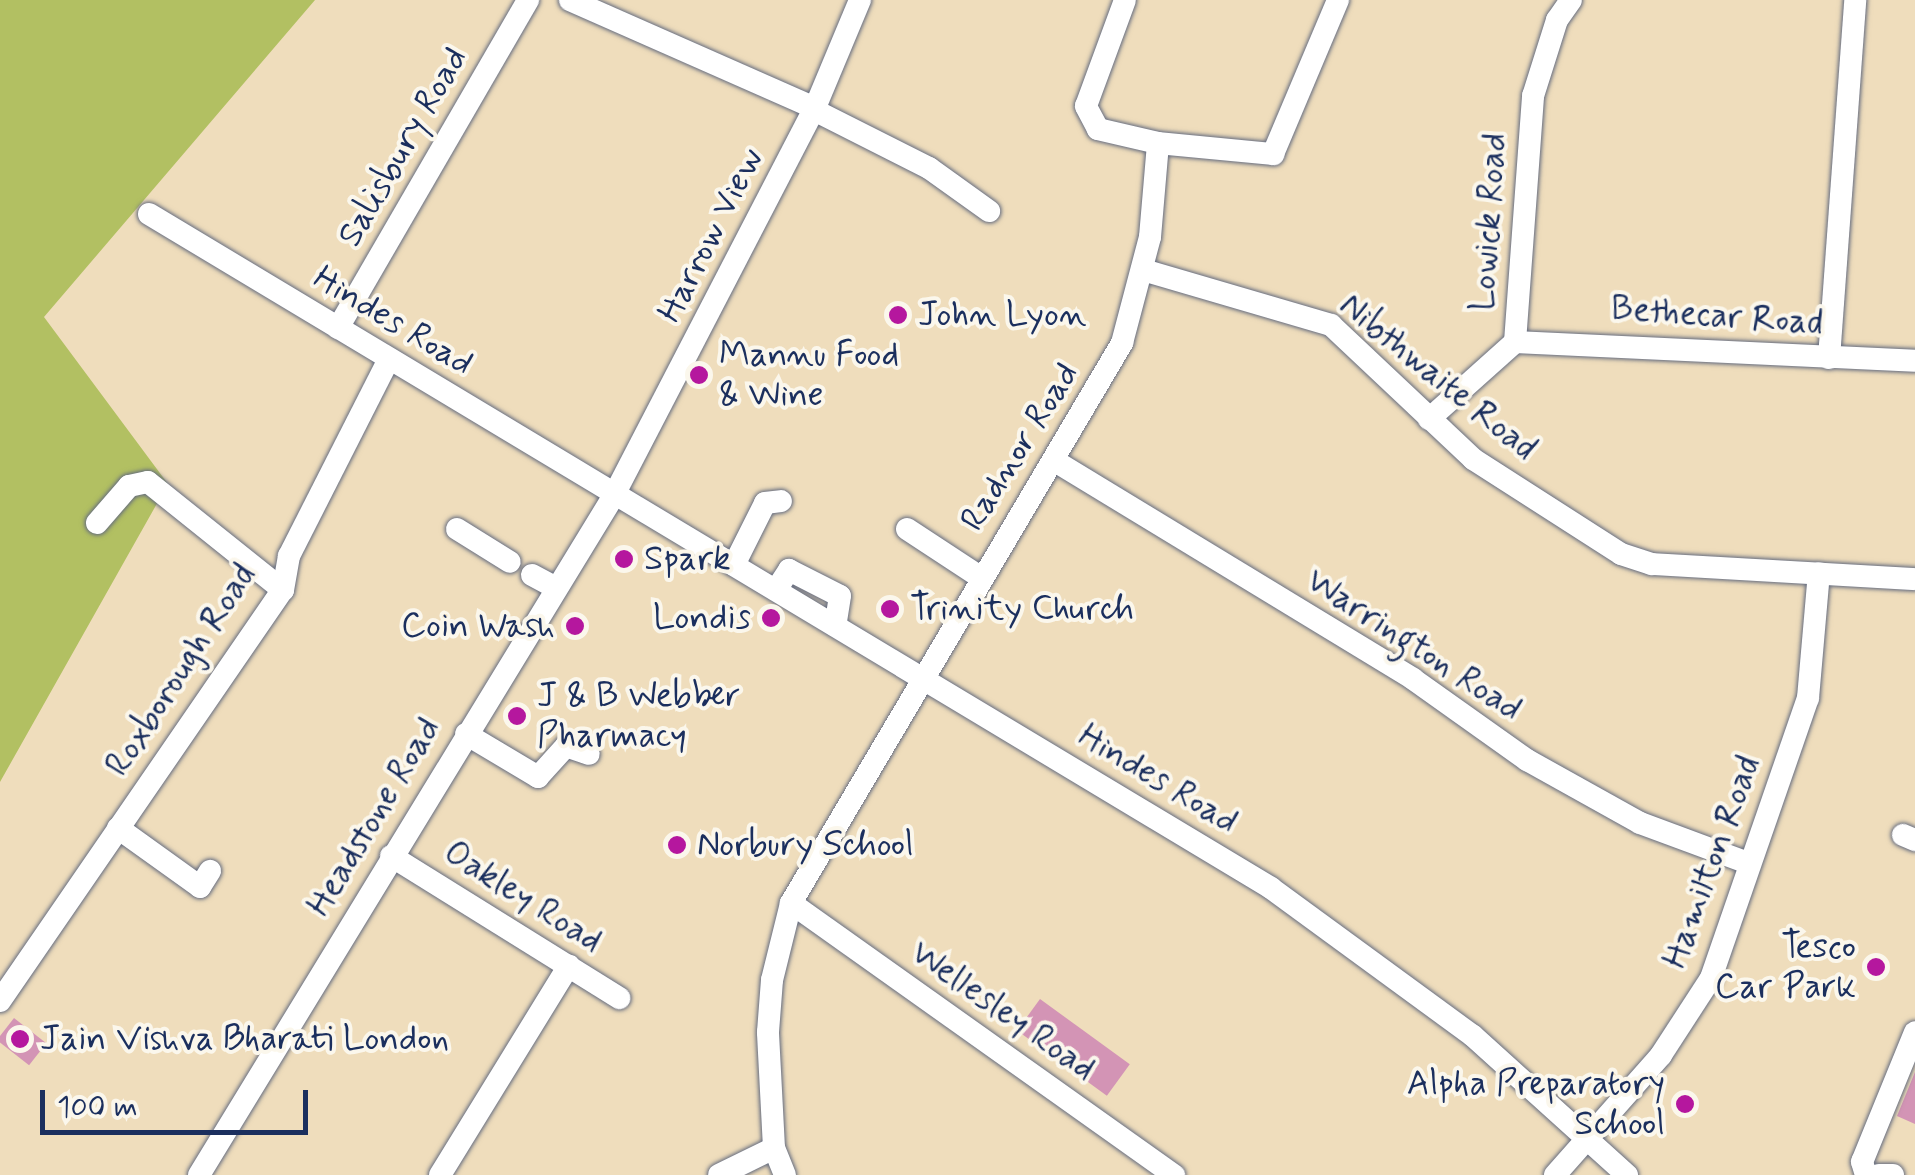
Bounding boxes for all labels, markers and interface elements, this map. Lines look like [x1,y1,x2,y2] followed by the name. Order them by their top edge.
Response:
[329,40,477,254] street label: Salisbury Road
[1462,132,1516,312] street label: Lowick Road
[650,143,772,327] street label: Harrow View
[305,257,481,385] street label: Hindes Road
[1331,285,1545,469] street label: Nibthwaite Road
[1610,288,1824,344] street label: Bethecar Road
[918,294,1086,336] place label: John Lyon
[887,304,909,326] marker: John Lyon
[719,334,900,416] place label: Mannu Food & Wine
[952,355,1088,539] street label: Radnor Road
[688,364,710,386] marker: Mannu Food & Wine
[644,538,731,580] place label: Spark
[613,548,635,570] marker: Spark
[97,557,265,783] street label: Roxborough Road
[1298,560,1530,730] street label: Warrington Road
[910,588,1142,630] place label: Trinity Church
[653,597,751,639] place label: Londis
[879,598,901,620] marker: Trinity Church
[399,605,555,647] place label: Coin Wash
[760,607,782,629] marker: Londis
[564,615,586,637] marker: Coin Wash
[537,675,745,757] place label: J & B Webber Pharmacy
[506,705,528,727] marker: J & B Webber Pharmacy
[298,710,450,924] street label: Headstone Road
[1070,715,1246,843] street label: Hindes Road
[1654,751,1770,973] street label: Hamilton Road
[697,824,914,866] place label: Norbury School
[436,832,610,962] street label: Oakley Road
[666,834,688,856] marker: Norbury School
[1720,926,1856,1008] place label: Tesco Car Park
[902,932,1104,1090] street label: Wellesley Road
[1865,956,1887,978] marker: Tesco Car Park
[40,1018,447,1060] place label: Jain Vishva Bharati London
[9,1028,31,1050] marker: Jain Vishva Bharati London
[1403,1063,1665,1145] place label: Alpha Preparatory School
[45,1070,312,1132] scale bar
[57,1088,138,1127] text: 100 m
[1674,1093,1696,1115] marker: Alpha Preparatory School

